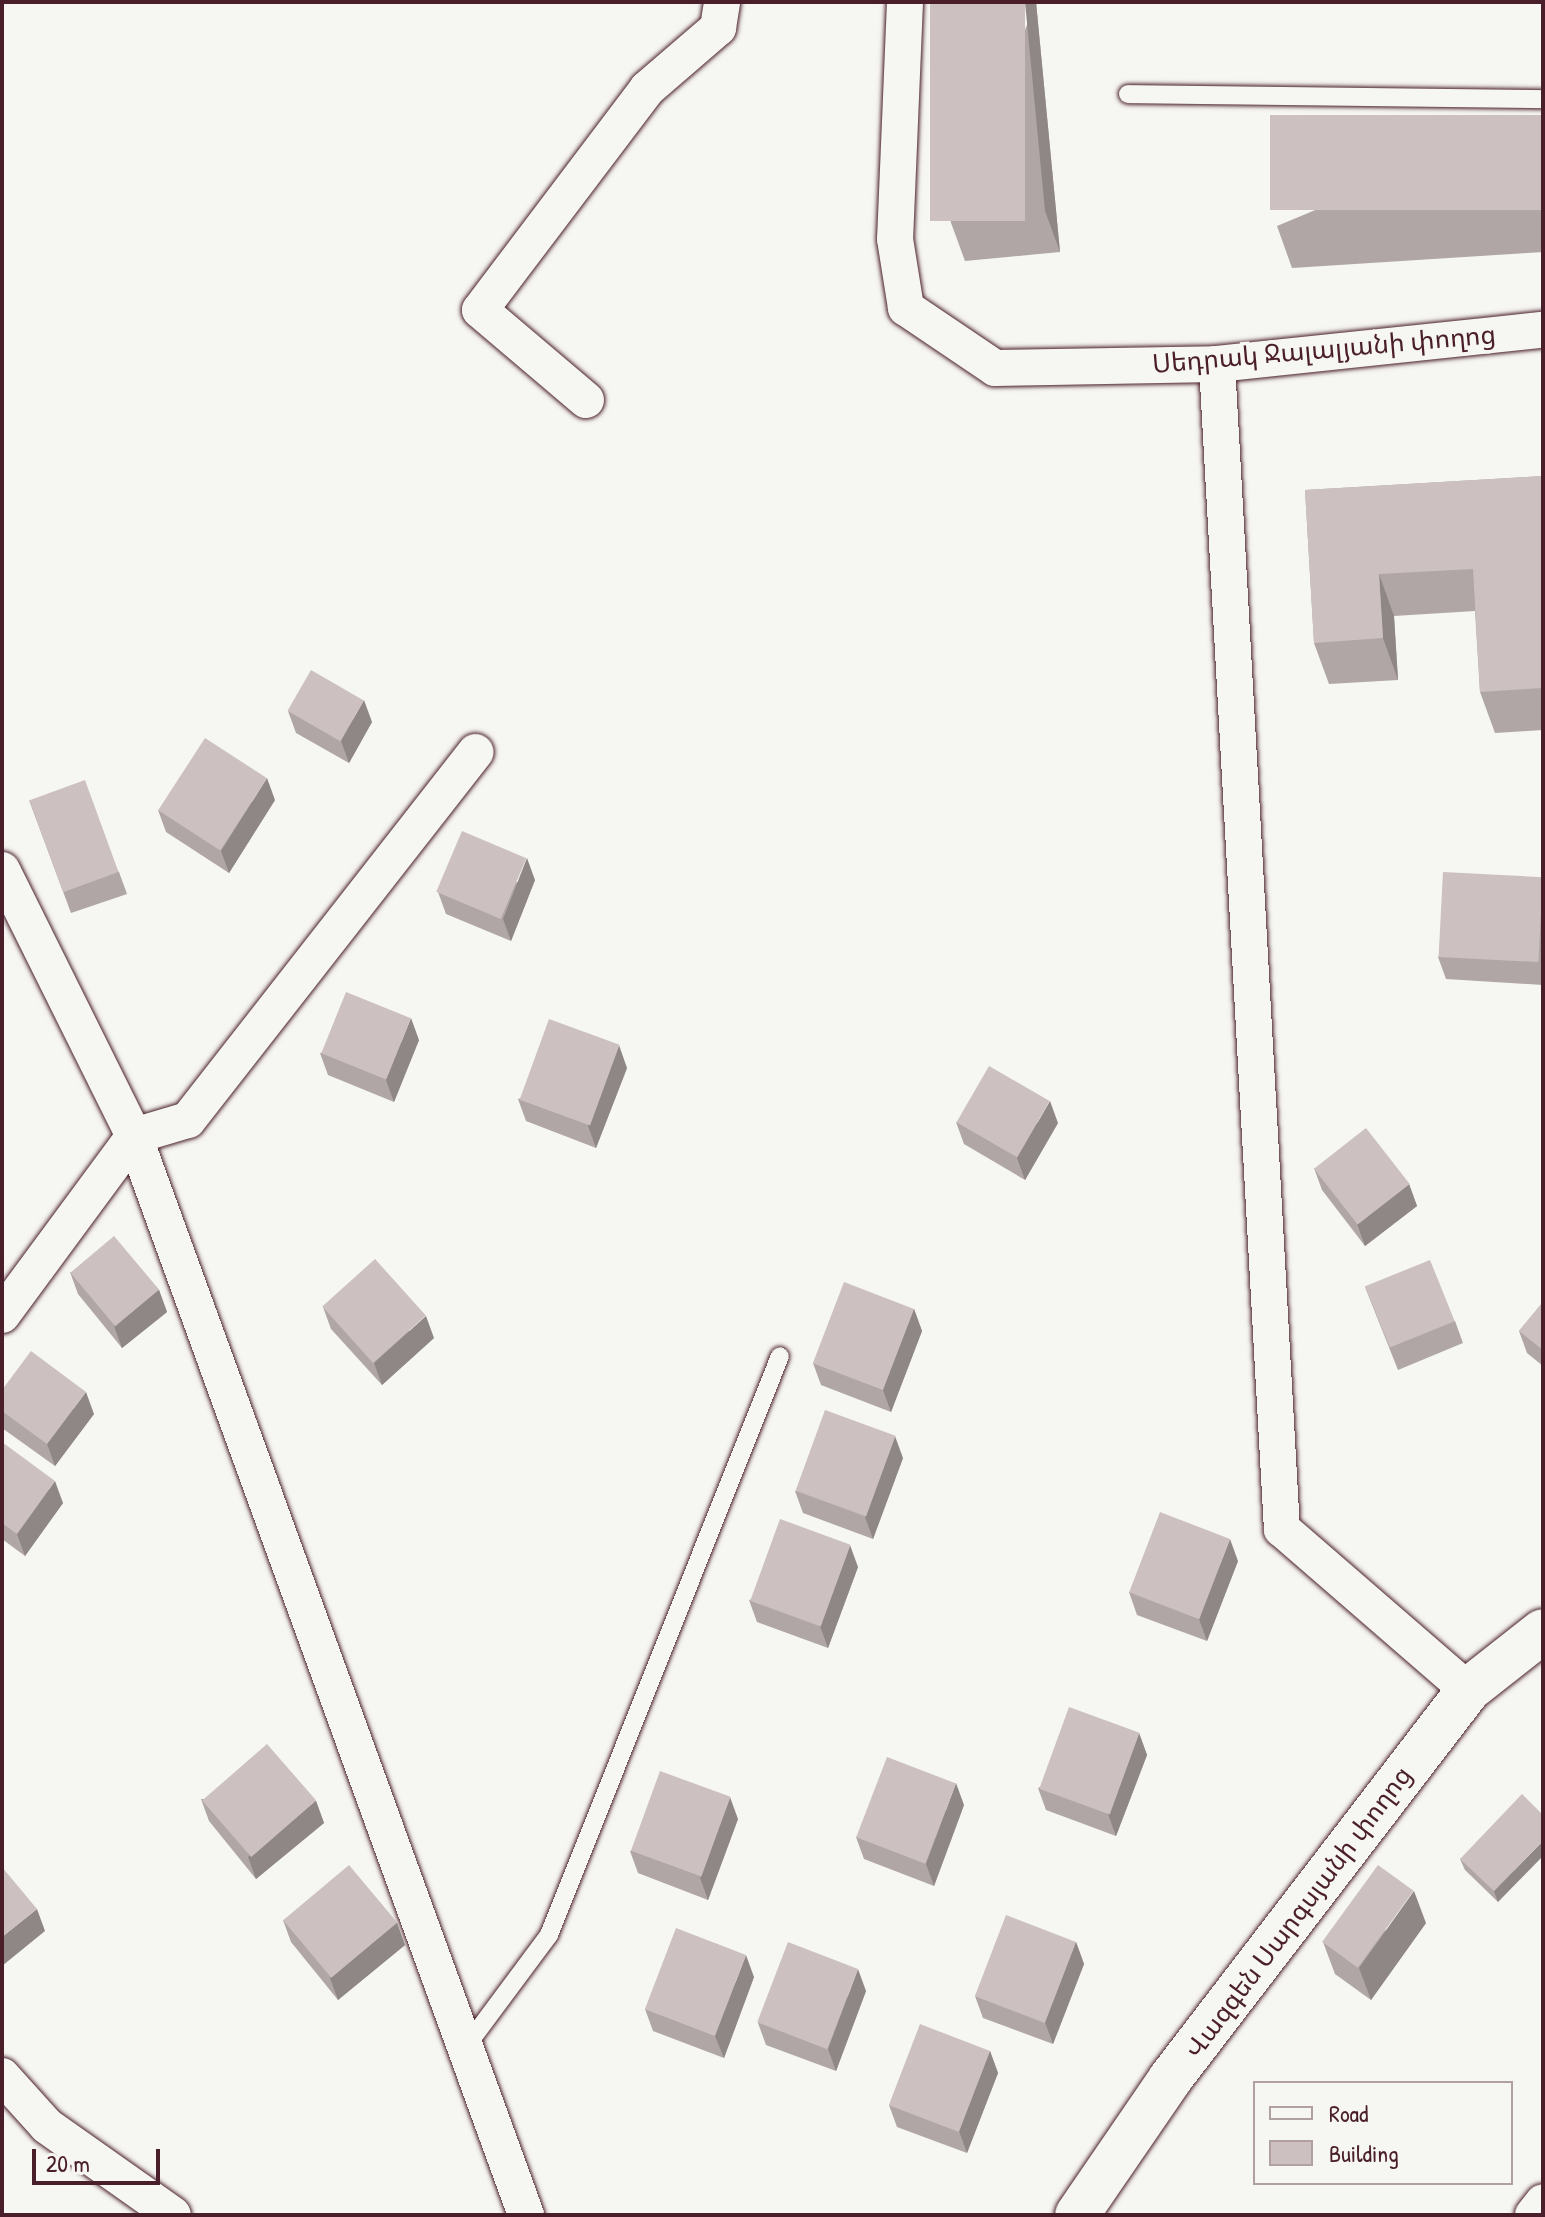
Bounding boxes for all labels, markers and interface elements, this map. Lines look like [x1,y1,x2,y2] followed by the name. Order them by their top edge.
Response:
[1151,318,1497,380] street label: Սեդրակ Ջալալյանի փողոց
[1178,1760,1418,2064] street label: Վազգեն Սարգսյանի փողոց
[1253,2081,1513,2185] legend
[1329,2097,1368,2129] text: Road
[36,2133,164,2183] scale bar
[1329,2137,1399,2169] text: Building
[46,2147,90,2179] text: 20 m

